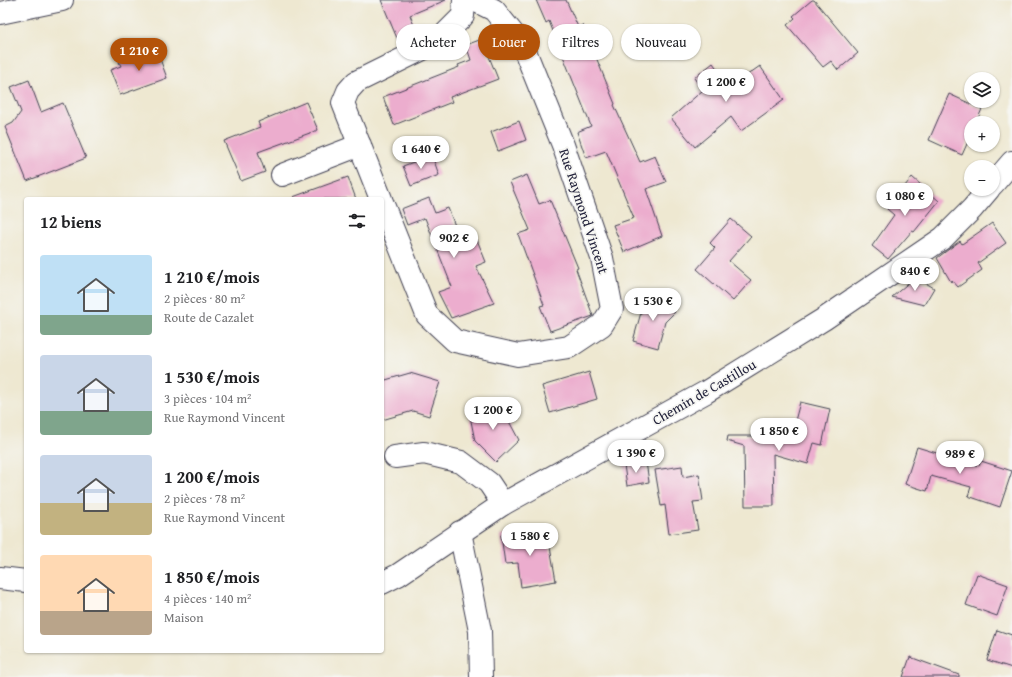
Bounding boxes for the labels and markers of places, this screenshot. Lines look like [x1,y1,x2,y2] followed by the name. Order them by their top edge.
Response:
[102,38,176,72] pin: 1 210 €
[689,69,763,103] pin: 1 200 €
[384,136,458,170] pin: 1 640 €
[868,183,942,217] pin: 1 080 €
[426,225,482,259] pin: 902 €
[887,258,943,292] pin: 840 €
[616,288,690,322] pin: 1 530 €
[456,397,530,431] pin: 1 200 €
[742,418,816,452] pin: 1 850 €
[599,440,673,474] pin: 1 390 €
[932,441,988,475] pin: 989 €
[493,523,567,557] pin: 1 580 €

